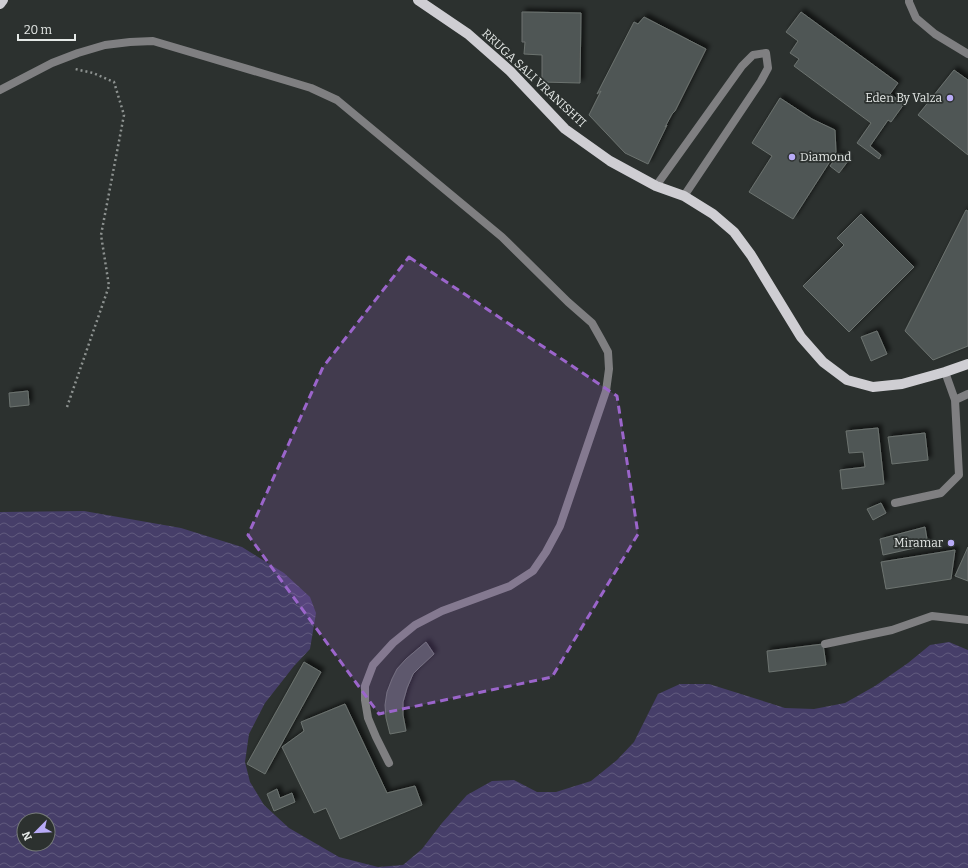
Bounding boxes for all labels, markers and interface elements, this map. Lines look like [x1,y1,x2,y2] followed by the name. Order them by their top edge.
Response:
[18,16,75,42] scale bar
[24,23,53,37] text: 20 m
[479,26,589,130] street label: RRUGA SALI VRANISHTI
[865,91,942,105] place label: Eden By Valza
[945,93,955,103] marker: Eden By Valza
[800,150,851,164] place label: Diamond
[787,152,797,162] marker: Diamond
[894,536,944,550] place label: Miramar
[946,538,956,548] marker: Miramar
[16,812,56,852] north arrow
[19,829,35,842] text: N

